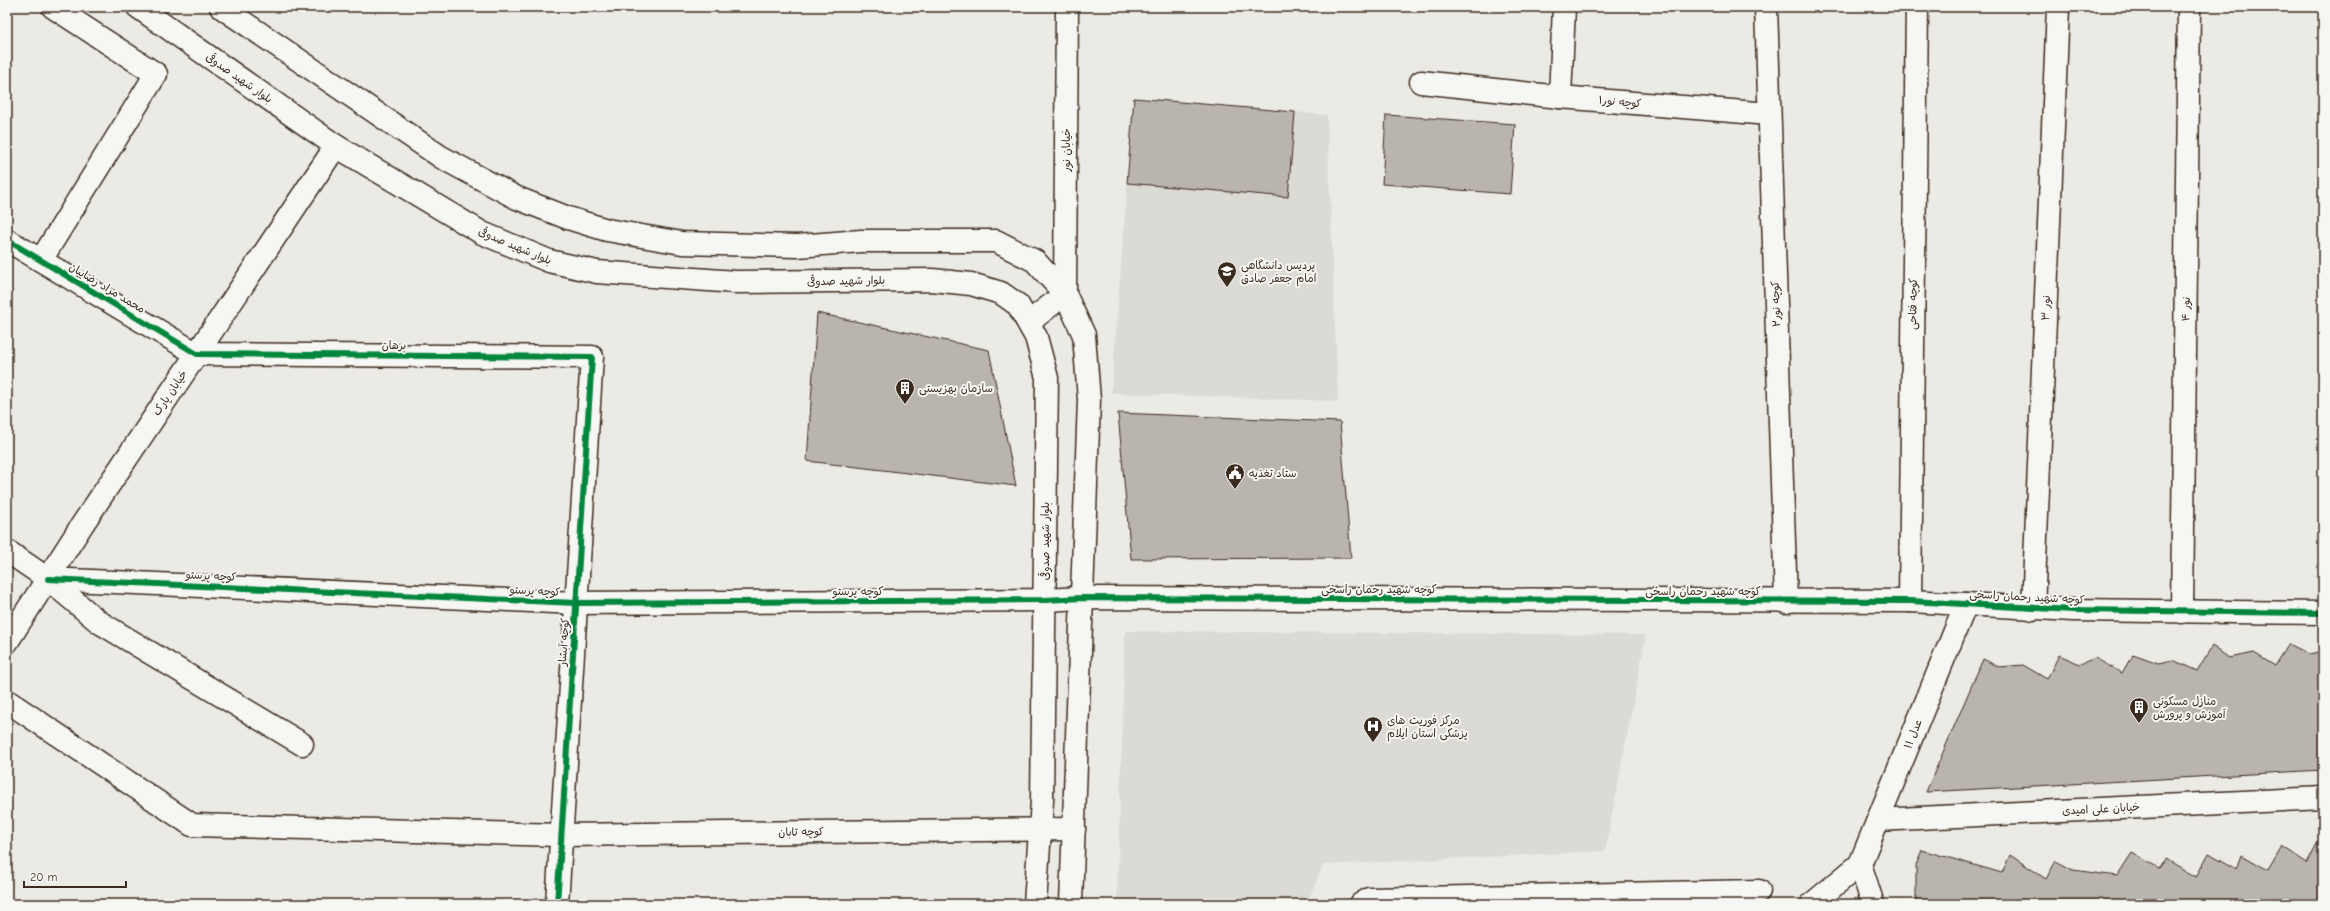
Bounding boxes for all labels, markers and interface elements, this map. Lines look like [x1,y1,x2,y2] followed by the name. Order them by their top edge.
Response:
[203,49,275,107] street label: بلوار شهید صدوقی
[1598,94,1642,111] street label: کوچه نور۱
[1060,128,1074,173] street label: خیابان نور
[476,224,554,268] street label: بلوار شهید صدوقی
[1241,259,1316,287] place label: پردیس دانشگاهی امام جعفر صادق
[67,260,147,316] street label: محمد مراد رضاییان
[1216,260,1238,288] school or university icon: پردیس دانشگاهی امام جعفر صادق
[807,273,885,289] street label: بلوار شهید صدوقی
[1906,278,1921,330] street label: کوچه فتاحی
[1769,280,1784,327] street label: کوچه نور۲
[2039,295,2054,321] street label: نور ۳
[2179,297,2194,321] street label: نور ۴
[382,339,406,353] street label: برهان
[150,368,191,419] street label: خیابان پارک
[894,377,916,405] building icon: سازمان بهزیستی
[919,382,993,396] place label: سازمان بهزیستی
[1224,462,1246,490] public building icon: ستاد تغذیه
[1249,467,1296,480] place label: ستاد تغذیه
[1038,502,1053,580] street label: بلوار شهید صدوقی
[184,568,237,585] street label: کوچه پرستو
[508,583,561,600] street label: کوچه پرستو
[1321,583,1437,597] street label: کوچه شهید رحمان راسخی
[832,585,884,599] street label: کوچه پرستو
[1645,585,1761,599] street label: کوچه شهید رحمان راسخی
[1969,587,2085,608] street label: کوچه شهید رحمان راسخی
[556,617,573,668] street label: کوچه آبشار
[2153,695,2227,722] place label: منازل مسکونی آموزش و پرورش
[2128,696,2150,724] building icon: منازل مسکونی آموزش و پرورش
[1387,714,1468,742] place label: مرکز فوریت های پزشکی استان ایلام
[1362,715,1384,743] hospital icon: مرکز فوریت های پزشکی استان ایلام
[1901,717,1925,751] street label: عدل ۱۱
[2062,800,2140,819] street label: خیابان علی امیدی
[778,825,824,840] street label: کوچه تابان
[24,863,126,889] scale bar
[30,870,58,884] text: 20 m

